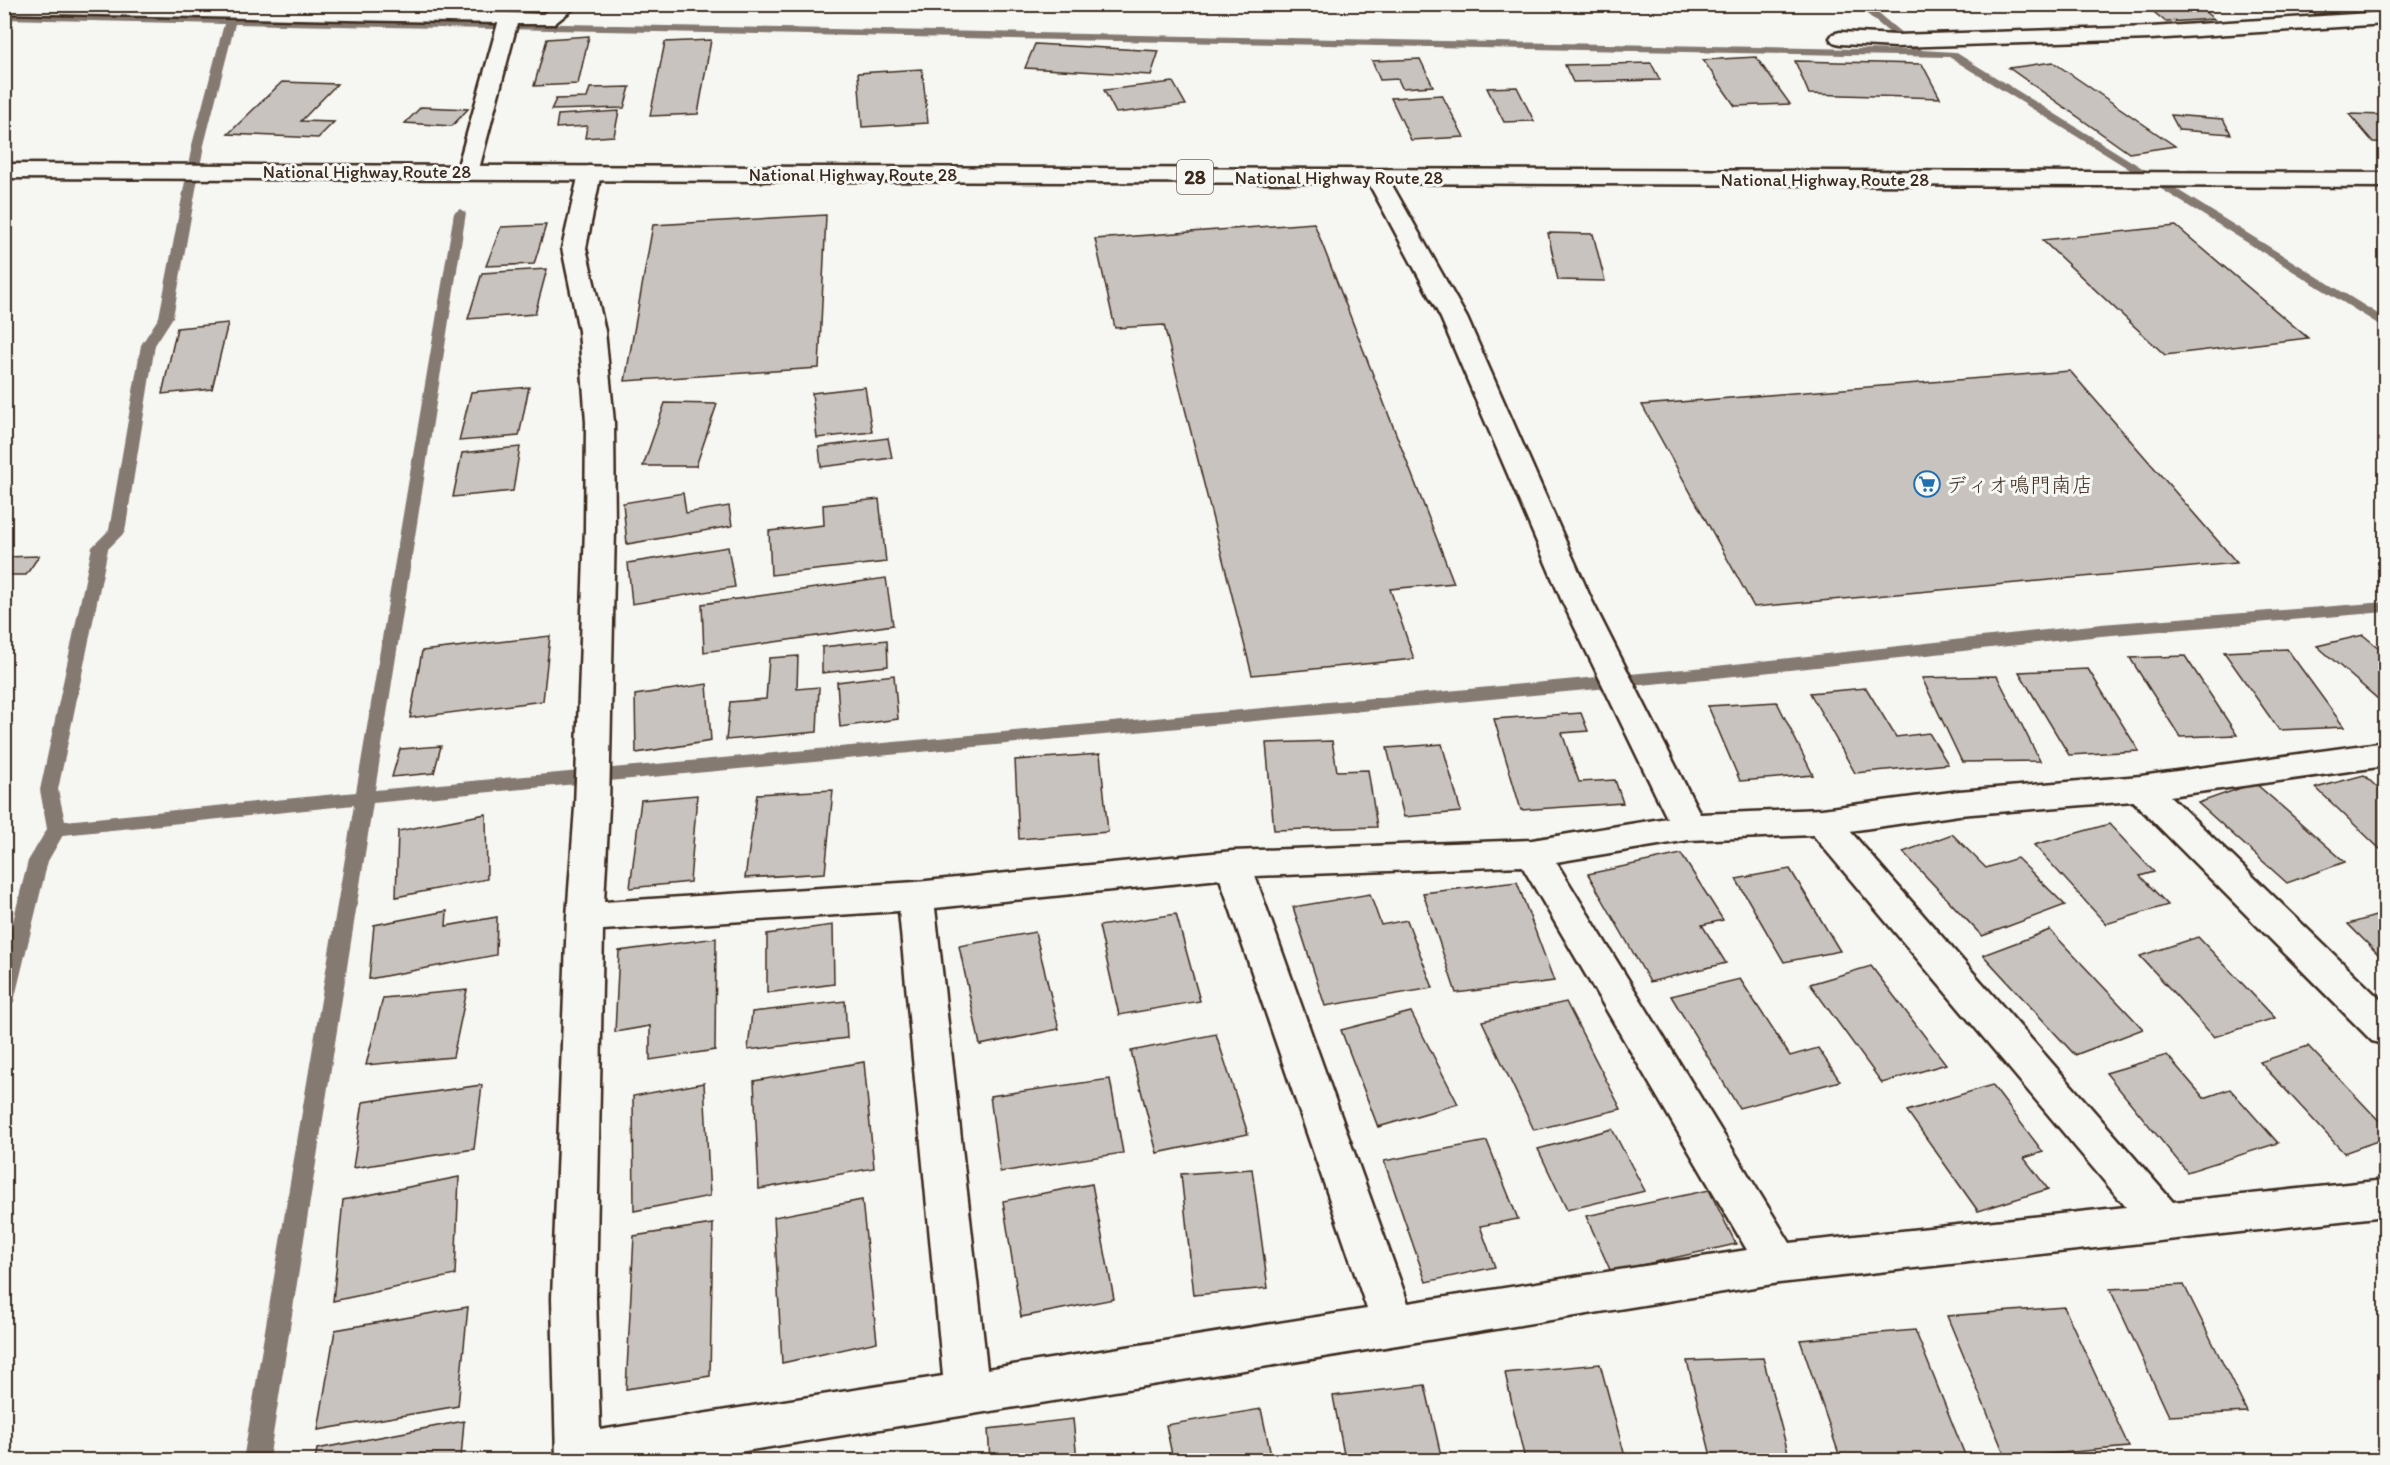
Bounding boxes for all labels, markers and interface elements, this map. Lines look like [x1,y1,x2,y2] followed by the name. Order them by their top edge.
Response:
[1177,160,1213,194] road number: 28
[263,161,471,183] street label: National Highway Route 28
[749,164,957,186] street label: National Highway Route 28
[1235,167,1443,189] street label: National Highway Route 28
[1721,169,1929,191] street label: National Highway Route 28
[1912,469,1942,499] supermarket icon: ディオ鳴門南店
[1946,472,2093,497] place label: ディオ鳴門南店

